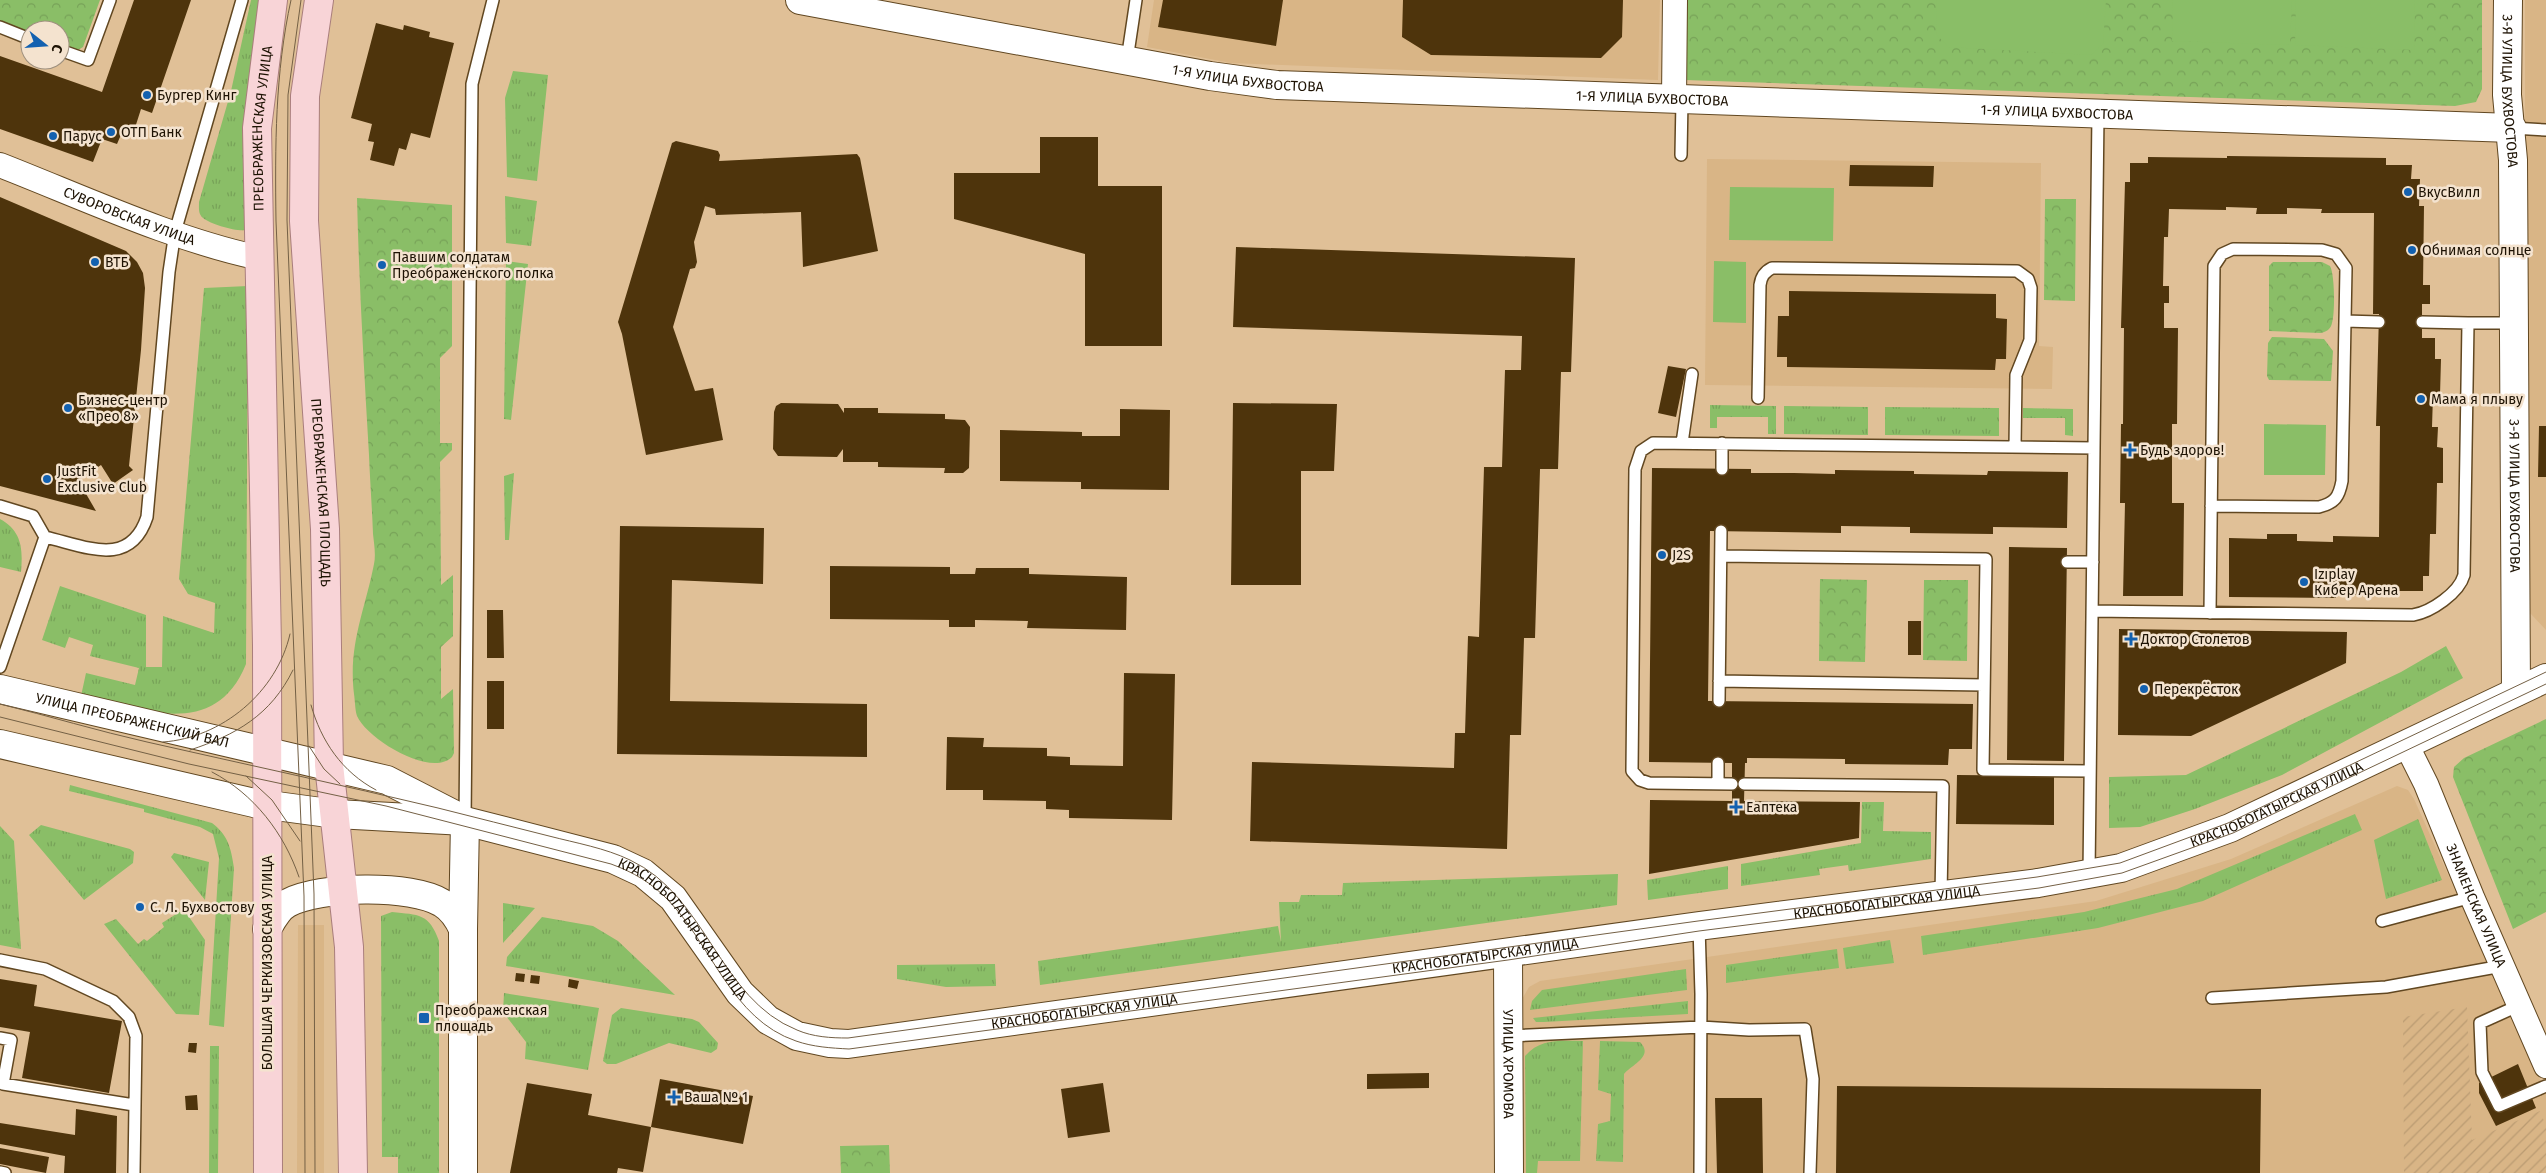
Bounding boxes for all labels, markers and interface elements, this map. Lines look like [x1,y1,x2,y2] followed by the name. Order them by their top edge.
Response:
[2498,14,2522,168] street label: 3-Я УЛИЦА БУХВОСТОВА
[20,20,70,70] north arrow
[48,42,66,55] text: С
[248,45,276,211] street label: ПРЕОБРАЖЕНСКАЯ УЛИЦА
[1171,61,1324,95] street label: 1-Я УЛИЦА БУХВОСТОВА
[157,87,237,104] place label: Бургер Кинг
[1576,87,1729,109] street label: 1-Я УЛИЦА БУХВОСТОВА
[141,89,153,101] marker: Бургер Кинг
[1980,101,2134,123] street label: 1-Я УЛИЦА БУХВОСТОВА
[121,124,183,141] place label: ОТП Банк
[105,126,117,138] marker: ОТП Банк
[63,128,102,145] place label: Парус
[47,130,59,142] marker: Парус
[61,183,197,248] street label: СУВОРОВСКАЯ УЛИЦА
[2418,184,2480,201] place label: ВкусВилл
[2402,186,2414,198] marker: ВкусВилл
[2422,242,2531,259] place label: Обнимая солнце
[2406,244,2418,256] marker: Обнимая солнце
[392,249,554,282] place label: Павшим солдатам Преображенского полка
[105,254,129,271] place label: ВТБ
[89,256,101,268] marker: ВТБ
[376,259,388,271] marker: Павшим солдатам Преображенского полка
[2431,391,2523,408] place label: Мама я плыву
[78,392,168,425] place label: Бизнес-центр «Прео 8»
[2415,393,2427,405] marker: Мама я плыву
[308,398,334,587] street label: ПРЕОБРАЖЕНСКАЯ ПЛОЩАДЬ
[62,402,74,414] marker: Бизнес-центр «Прео 8»
[2506,419,2524,573] street label: 3-Я УЛИЦА БУХВОСТОВА
[2140,442,2224,459] place label: Будь здоров!
[2124,444,2136,456] marker: Будь здоров!
[57,463,147,496] place label: JustFit Exclusive Club
[41,473,53,485] marker: JustFit Exclusive Club
[1672,547,1691,564] place label: J2S
[1656,549,1668,561] marker: J2S
[2314,566,2398,599] place label: Izıplay Кибер Арена
[2298,576,2310,588] marker: Izıplay Кибер Арена
[2140,631,2250,648] place label: Доктор Столетов
[2125,633,2137,645] marker: Доктор Столетов
[2154,681,2239,698] place label: Перекрёсток
[2138,683,2150,695] marker: Перекрёсток
[34,689,231,751] street label: УЛИЦА ПРЕОБРАЖЕНСКИЙ ВАЛ
[2188,758,2366,850] street label: КРАСНОБОГАТЫРСКАЯ УЛИЦА
[1746,799,1797,816] place label: Еаптека
[1730,801,1742,813] marker: Еаптека
[2443,841,2510,970] street label: ЗНАМЕНСКАЯ УЛИЦА
[615,854,750,1003] street label: КРАСНОБОГАТЫРСКАЯ УЛИЦА
[259,855,276,1071] street label: БОЛЬШАЯ ЧЕРКИЗОВСКАЯ УЛИЦА
[1792,882,1981,922] street label: КРАСНОБОГАТЫРСКАЯ УЛИЦА
[150,899,254,916] place label: С. Л. Бухвостову
[134,901,146,913] marker: С. Л. Бухвостову
[1391,934,1579,977] street label: КРАСНОБОГАТЫРСКАЯ УЛИЦА
[990,990,1178,1033] street label: КРАСНОБОГАТЫРСКАЯ УЛИЦА
[435,1002,547,1035] place label: Преображенская площадь
[1500,1009,1517,1119] street label: УЛИЦА ХРОМОВА
[417,1011,431,1025] marker: Преображенская площадь
[684,1089,748,1106] place label: Ваша № 1
[668,1091,680,1103] marker: Ваша № 1

